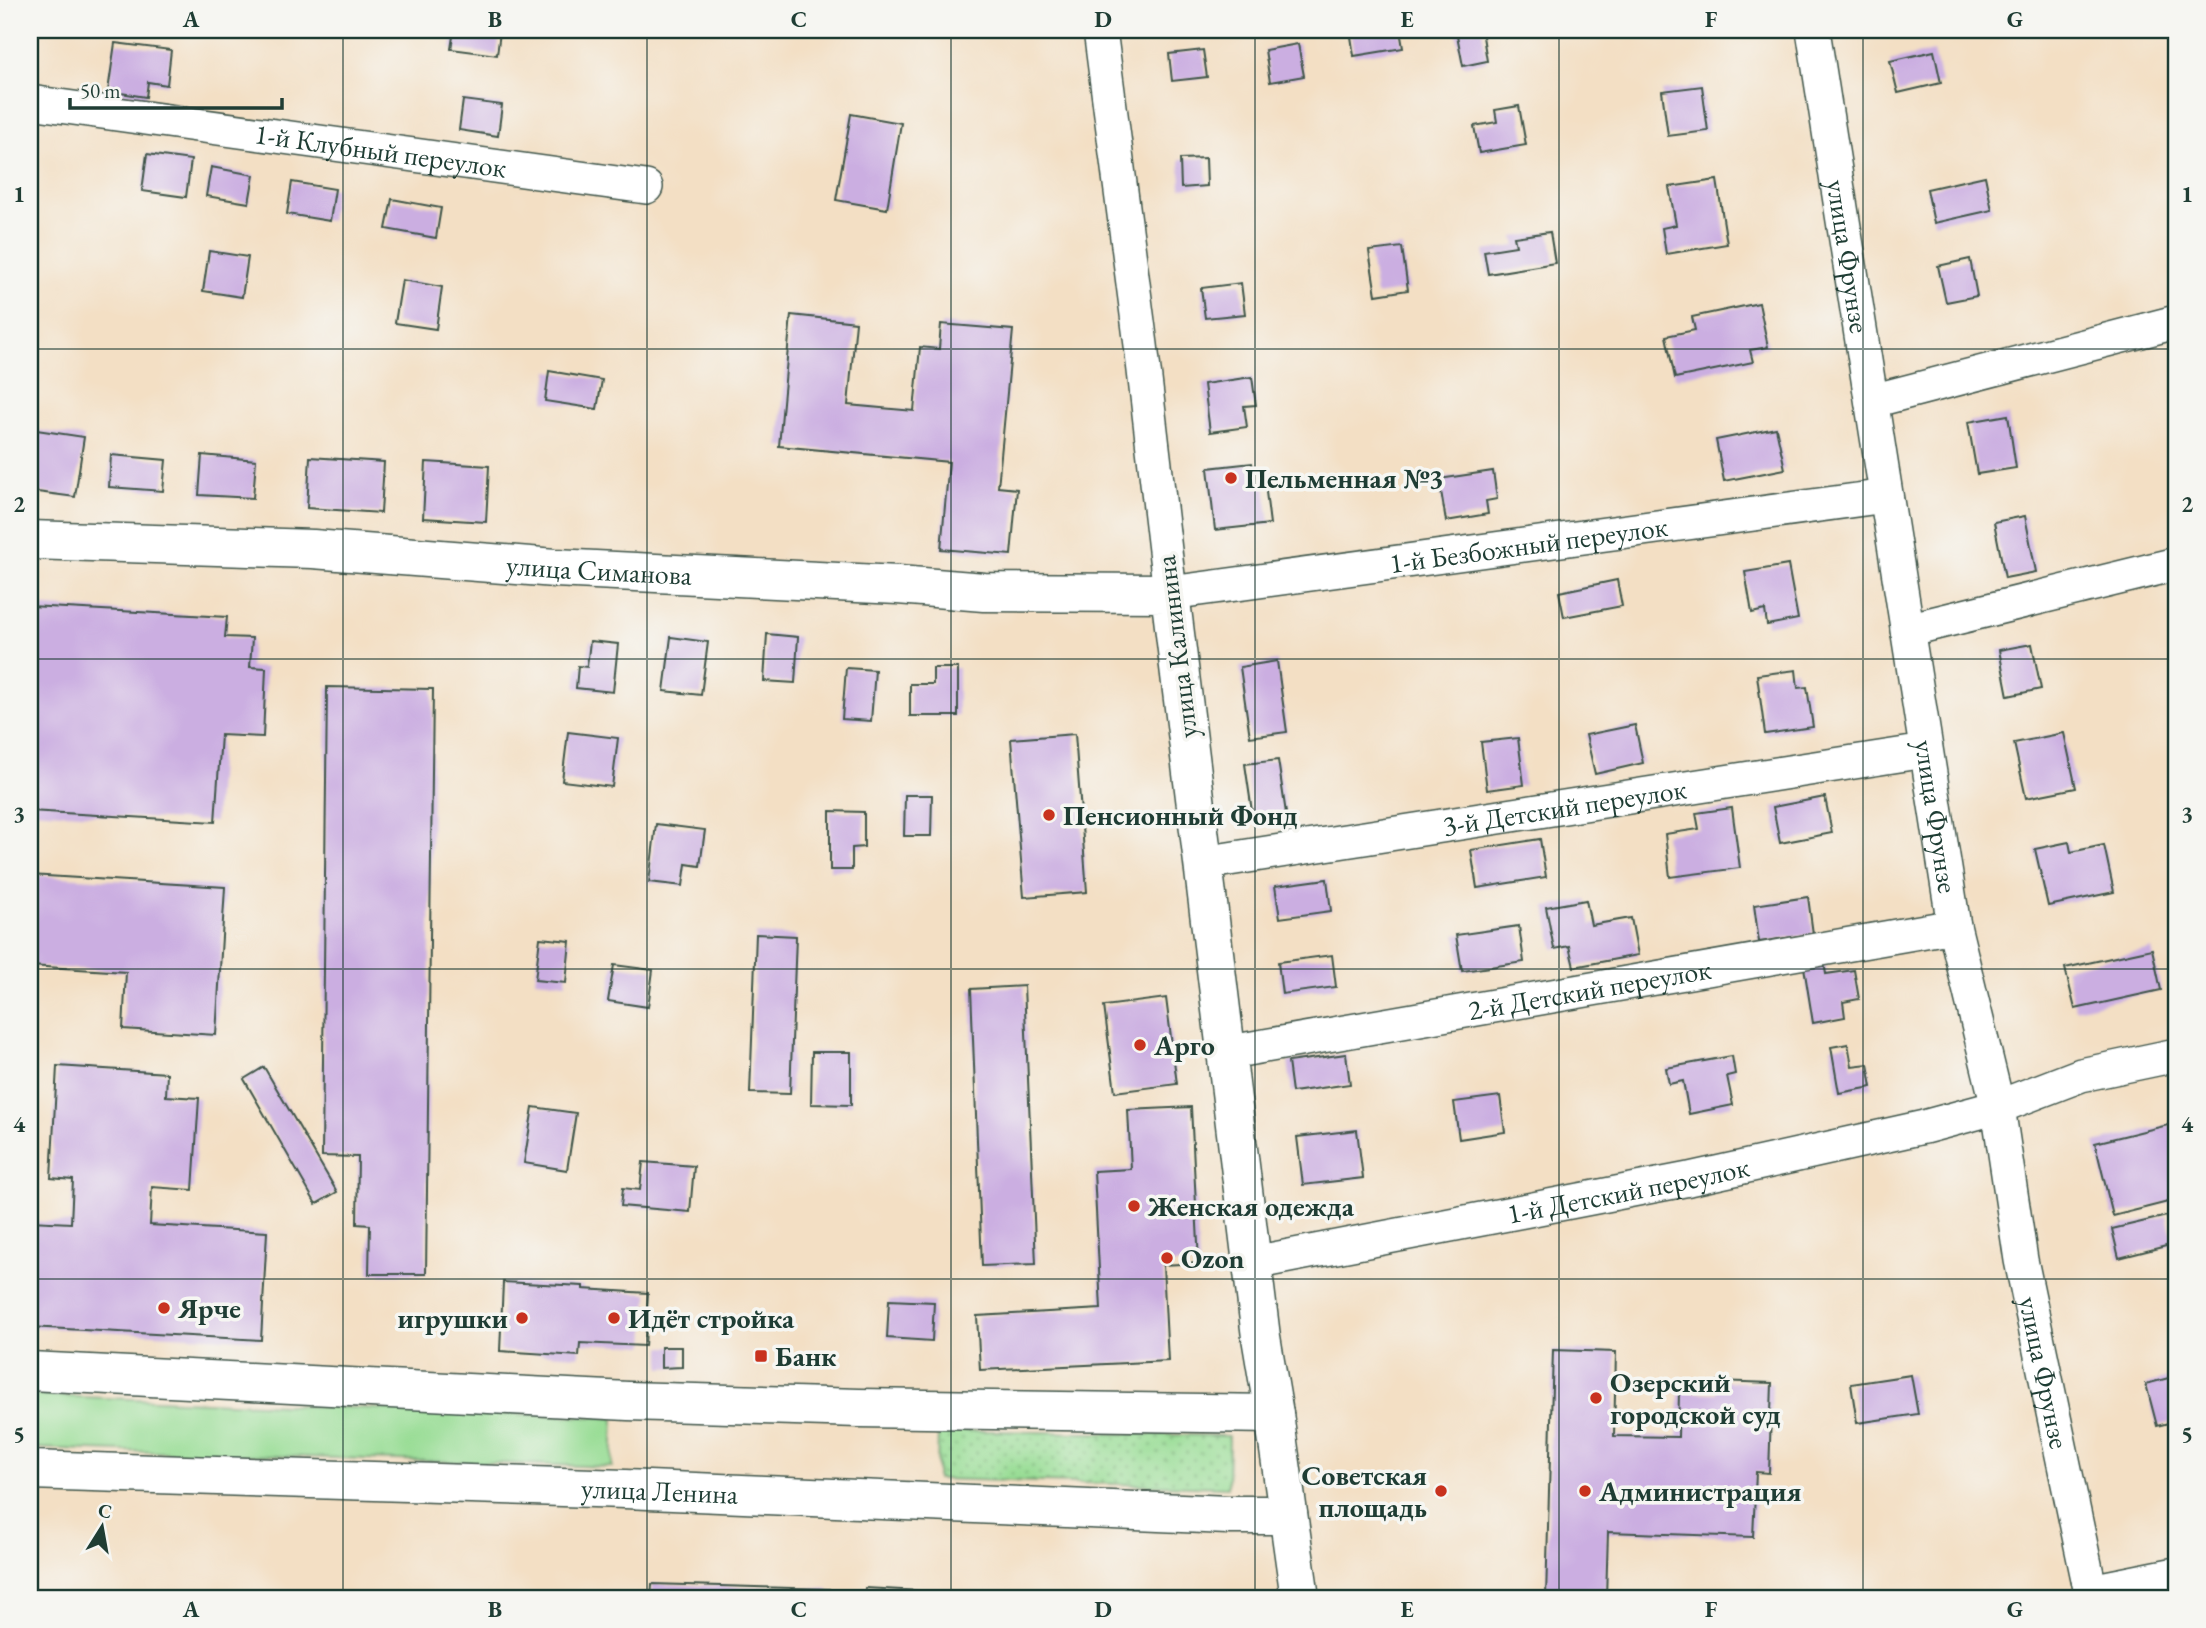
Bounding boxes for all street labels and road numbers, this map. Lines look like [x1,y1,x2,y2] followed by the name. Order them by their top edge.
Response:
[252,115,509,186] street label: 1-й Клубный переулок
[1819,177,1878,336] street label: улица Фрунзе
[1387,508,1670,581] street label: 1-й Безбожный переулок
[505,546,694,593] street label: улица Симанова
[1147,553,1205,741] street label: улица Калинина
[1907,737,1967,896] street label: улица Фрунзе
[1440,770,1689,844] street label: 3-й Детский переулок
[1465,951,1714,1028] street label: 2-й Детский переулок
[1504,1148,1752,1232] street label: 1-й Детский переулок
[2011,1293,2078,1452] street label: улица Фрунзе
[581,1470,740,1512] street label: улица Ленина

